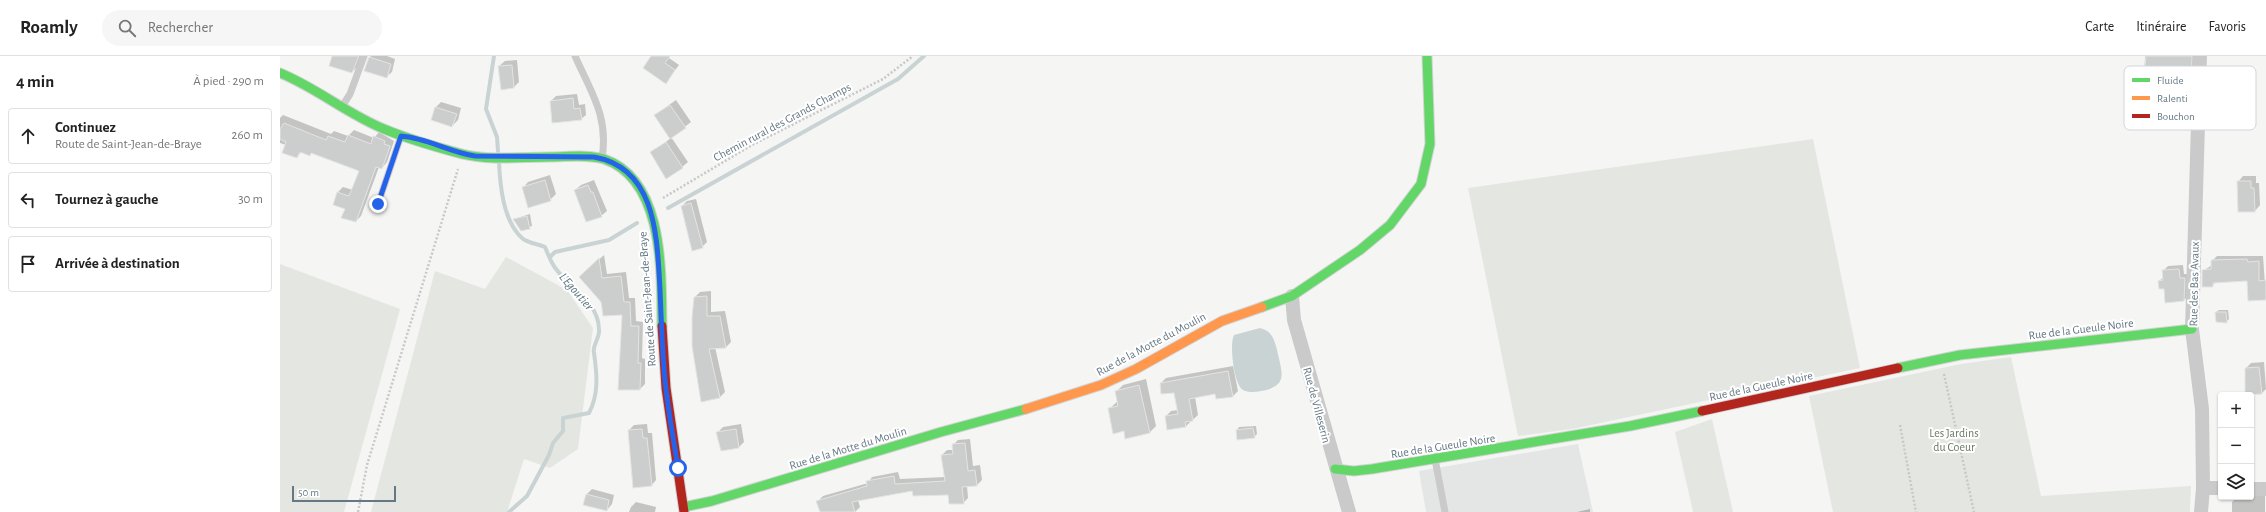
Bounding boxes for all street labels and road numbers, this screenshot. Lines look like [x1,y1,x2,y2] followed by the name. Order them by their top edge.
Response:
[711,81,853,163] street label: Chemin rural des Grands Champs
[636,231,659,367] street label: Route de Saint-Jean-de-Braye
[2187,241,2201,327] street label: Rue des Bas Avaux
[1094,310,1208,378] street label: Rue de la Motte du Moulin
[2028,317,2134,341] street label: Rue de la Gueule Noire
[1301,366,1333,444] street label: Rue de Villeserin
[1708,369,1814,403] street label: Rue de la Gueule Noire
[788,424,908,472] street label: Rue de la Motte du Moulin
[1390,432,1496,460] street label: Rue de la Gueule Noire

